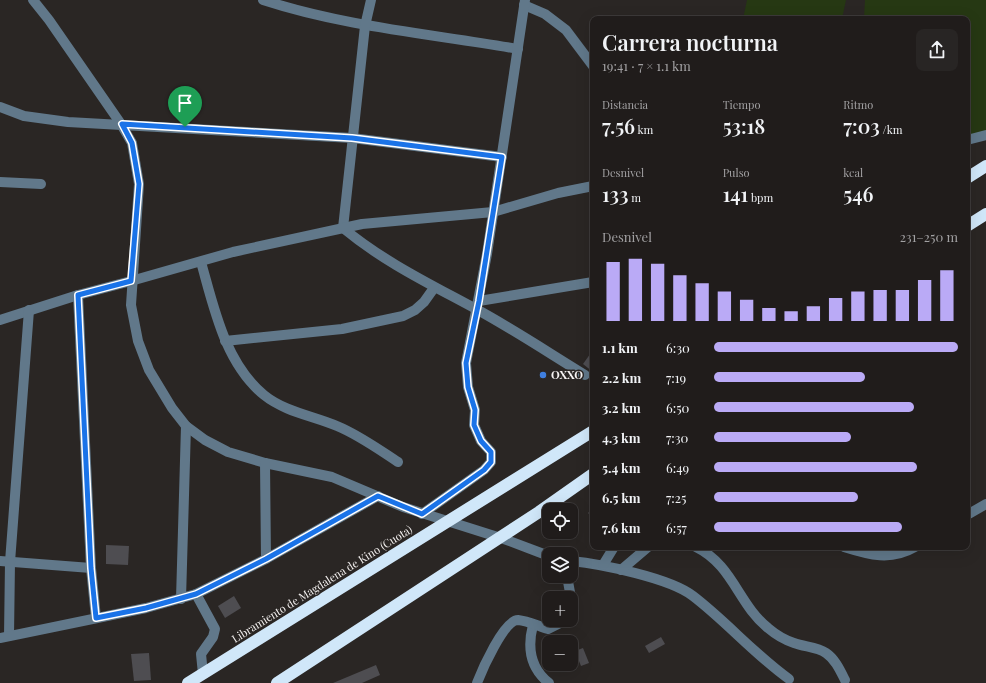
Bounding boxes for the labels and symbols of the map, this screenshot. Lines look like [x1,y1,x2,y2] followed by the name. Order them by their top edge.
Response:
[168,86,202,127] pin
[551,367,583,382] place label: OXXO
[538,370,548,380] marker: OXXO
[229,521,415,646] street label: Libramiento de Magdalena de Kino (Cuota)

